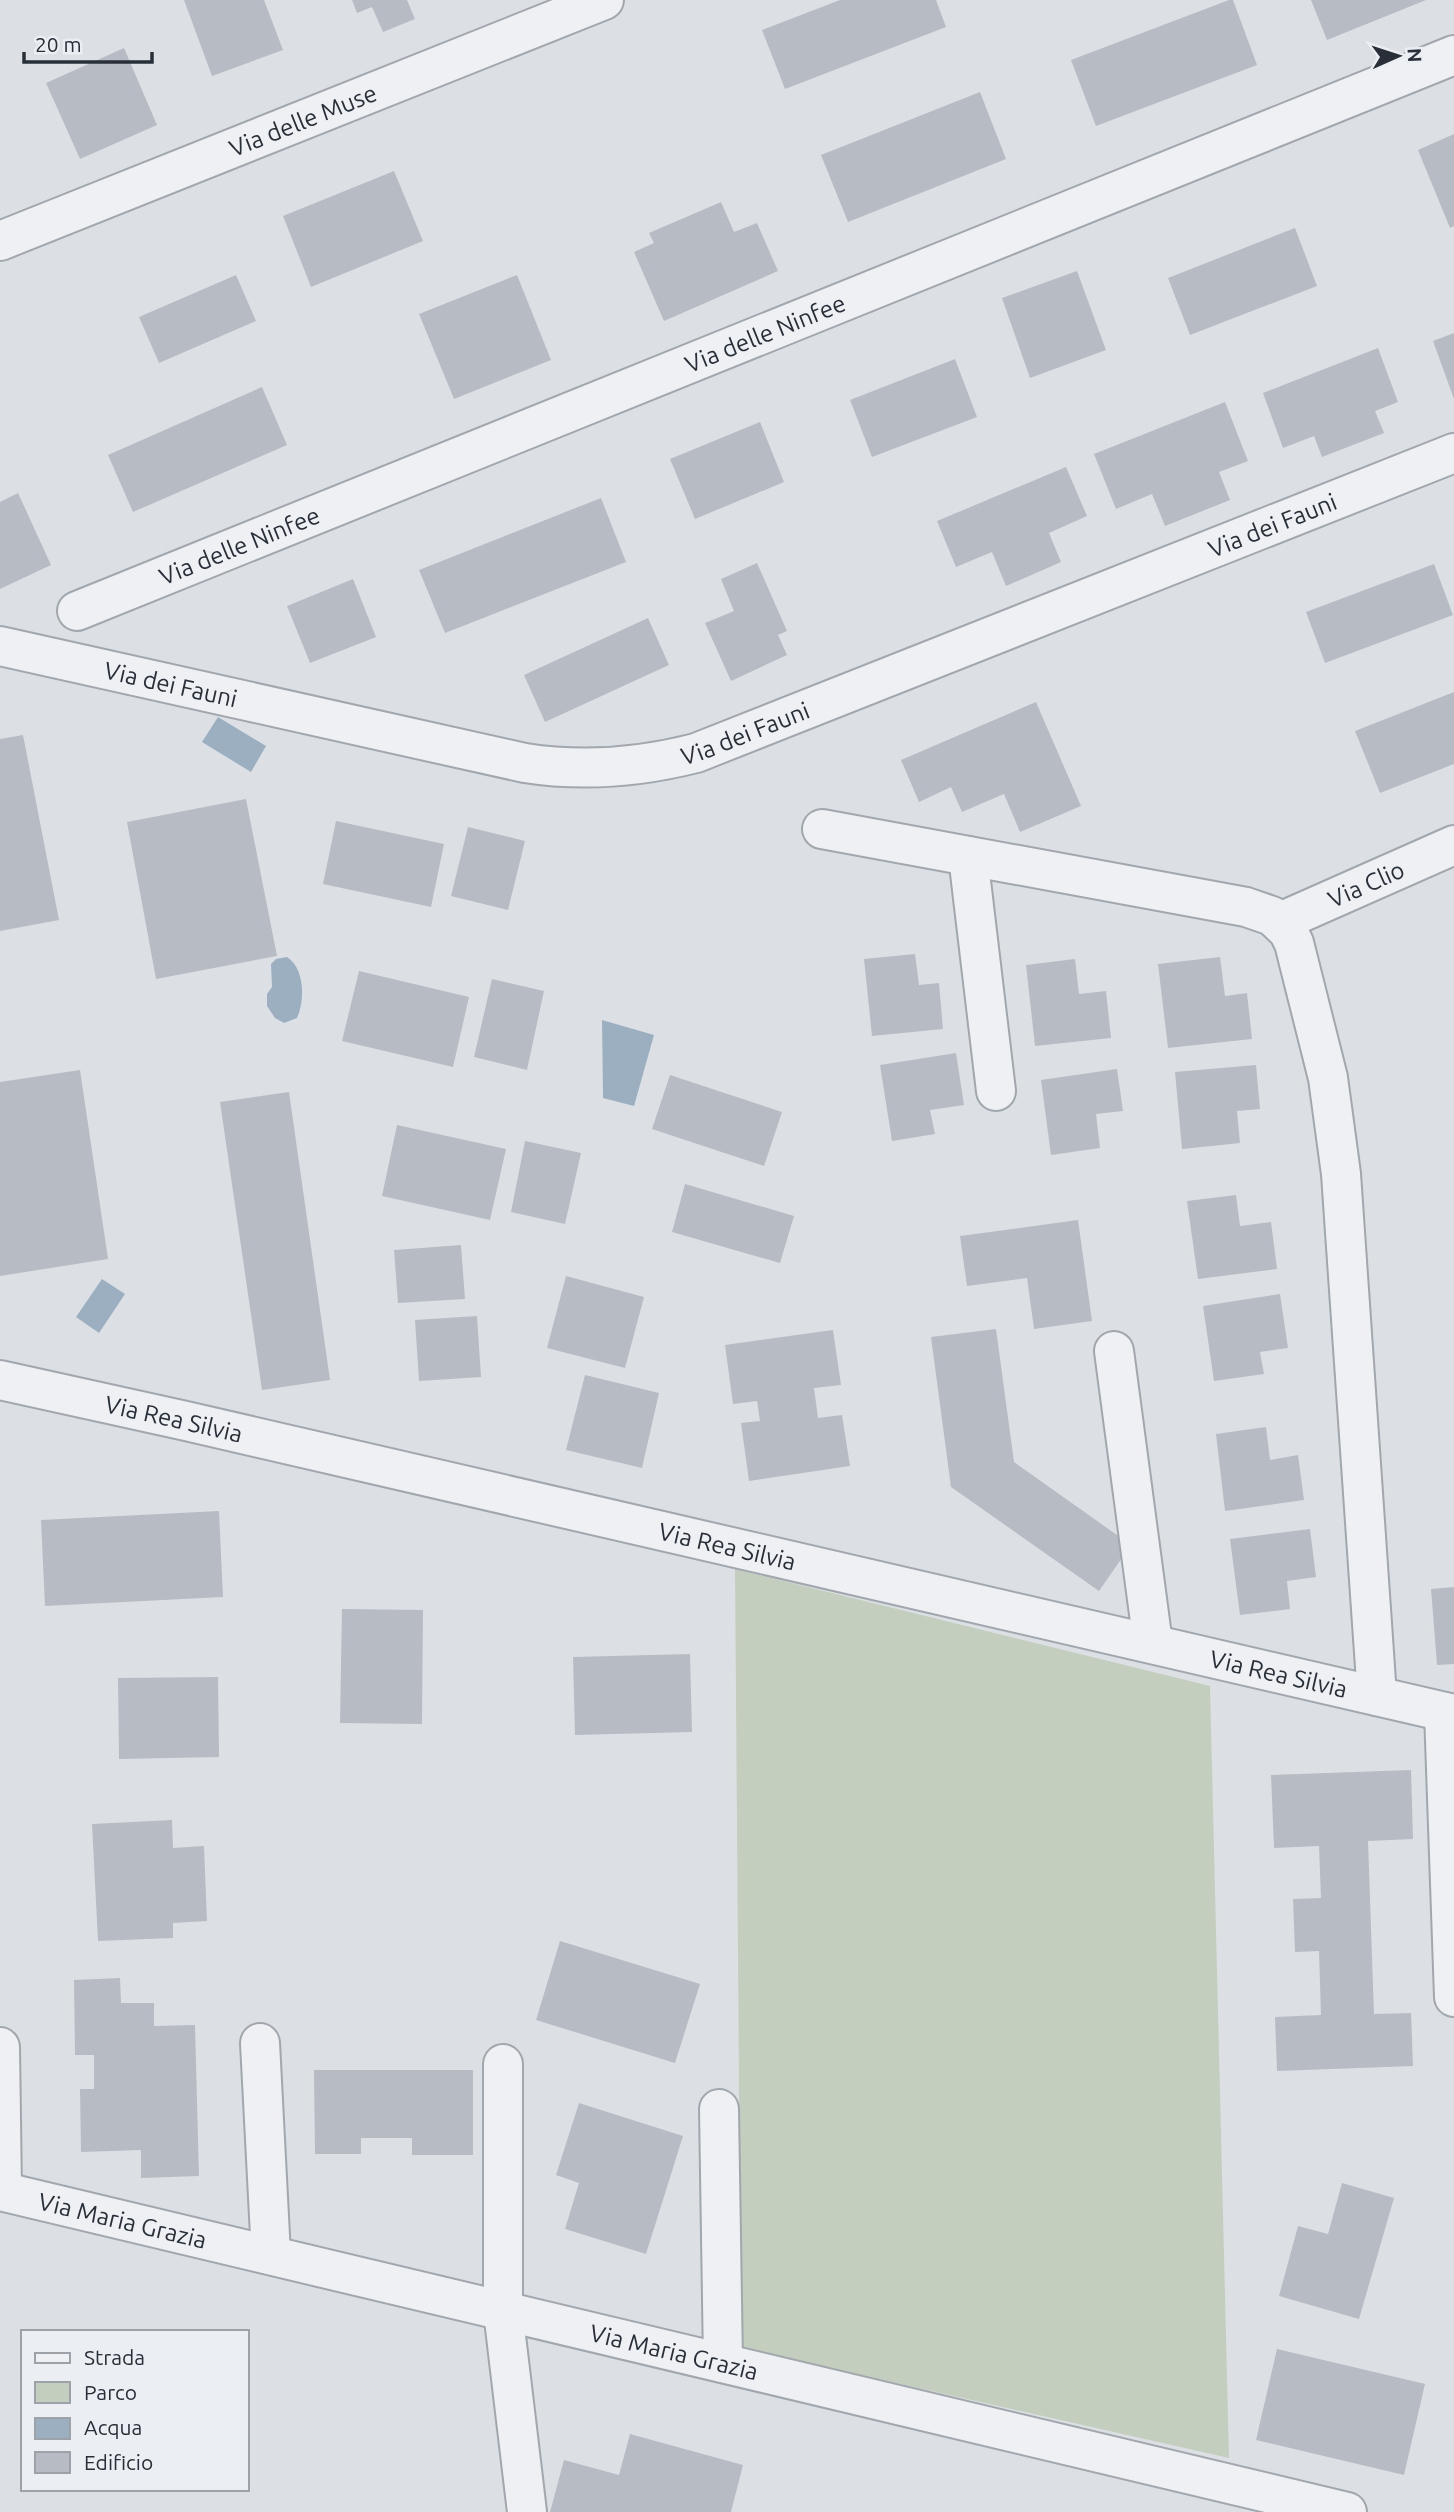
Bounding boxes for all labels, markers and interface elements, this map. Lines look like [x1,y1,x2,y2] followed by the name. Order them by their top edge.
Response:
[24,21,152,65] scale bar
[1363,21,1433,91] north arrow
[35,32,82,56] text: 20 m
[1404,47,1426,63] text: N
[225,79,381,162] street label: Via delle Muse
[681,289,849,378] street label: Via delle Ninfee
[1204,487,1340,562] street label: Via dei Fauni
[155,501,323,590] street label: Via delle Ninfee
[102,656,240,712] street label: Via dei Fauni
[678,696,813,770] street label: Via dei Fauni
[1324,855,1408,913] street label: Via Clio
[102,1390,245,1447] street label: Via Rea Silvia
[656,1517,799,1575] street label: Via Rea Silvia
[1207,1645,1350,1702] street label: Via Rea Silvia
[36,2187,209,2253] street label: Via Maria Grazia
[587,2319,761,2385] street label: Via Maria Grazia
[21,2330,248,2491] legend
[84,2345,145,2369] text: Strada
[84,2380,137,2404] text: Parco
[84,2415,142,2439] text: Acqua
[84,2450,153,2474] text: Edificio

